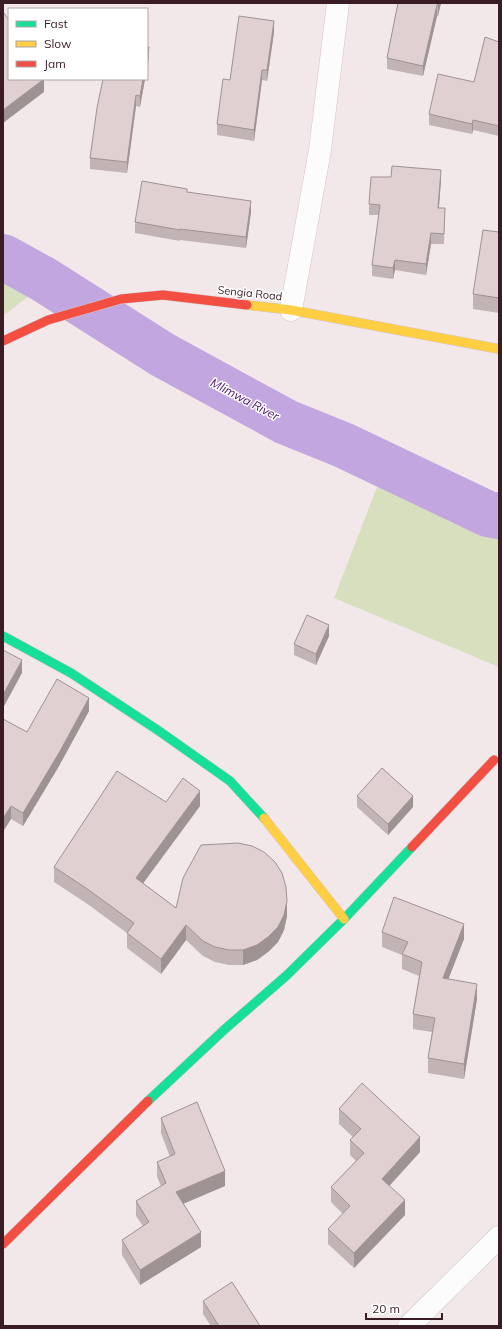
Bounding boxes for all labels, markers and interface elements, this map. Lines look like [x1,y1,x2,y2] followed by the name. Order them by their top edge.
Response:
[8,8,148,80] legend
[44,16,68,31] text: Fast
[44,36,72,51] text: Slow
[44,56,66,71] text: Jam
[217,283,283,303] street label: Sengia Road
[208,375,282,424] water label: Mlimwa River
[366,1295,442,1321] scale bar
[372,1301,400,1316] text: 20 m

